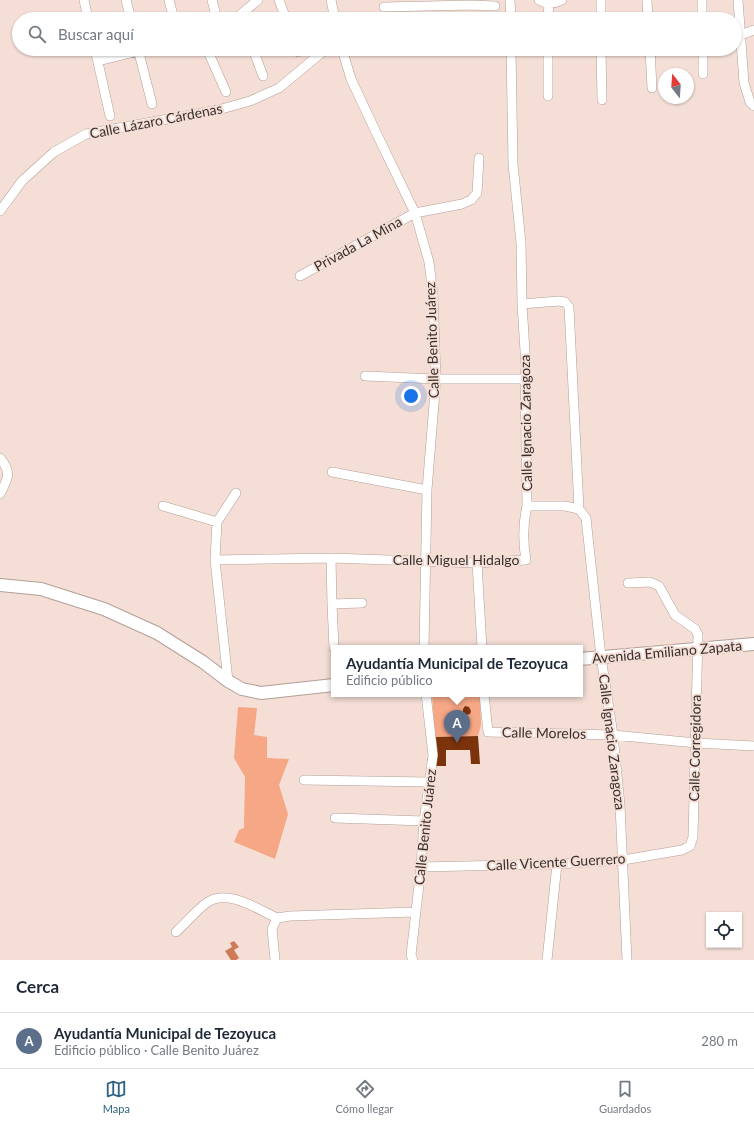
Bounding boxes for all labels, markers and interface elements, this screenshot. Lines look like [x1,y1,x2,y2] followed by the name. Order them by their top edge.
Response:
[12,12,742,56] search box
[26,23,48,45] icon: search
[58,25,134,43] text: Buscar aquí
[658,68,694,104] north arrow
[88,99,224,142] street label: Calle Lázaro Cárdenas
[311,212,405,275] street label: Privada La Mina
[421,281,442,399] street label: Calle Benito Juárez
[516,354,535,492] street label: Calle Ignacio Zaragoza
[401,386,421,406] your location
[393,551,519,568] street label: Calle Miguel Hidalgo
[591,636,743,667] street label: Avenida Emiliano Zapata
[331,645,583,697] popup
[346,654,568,672] text: Ayudantía Municipal de Tezoyuca
[346,672,433,688] text: Edificio público
[596,673,629,811] street label: Calle Ignacio Zaragoza
[685,694,704,801] street label: Calle Corregidora
[444,710,470,743] pin: A
[502,723,586,742] street label: Calle Morelos
[410,768,439,886] street label: Calle Benito Juárez
[486,849,626,874] street label: Calle Vicente Guerrero
[706,912,742,948] map controls
[706,912,742,948] button: locate
[16,976,59,997] text: Cerca
[54,1024,276,1042] text: Ayudantía Municipal de Tezoyuca
[24,1033,34,1049] text: A
[701,1033,738,1049] text: 280 m
[54,1042,259,1058] text: Edificio público · Calle Benito Juárez
[103,1078,130,1115] tab: Mapa
[336,1078,393,1115] tab: Cómo llegar
[599,1078,651,1115] tab: Guardados

